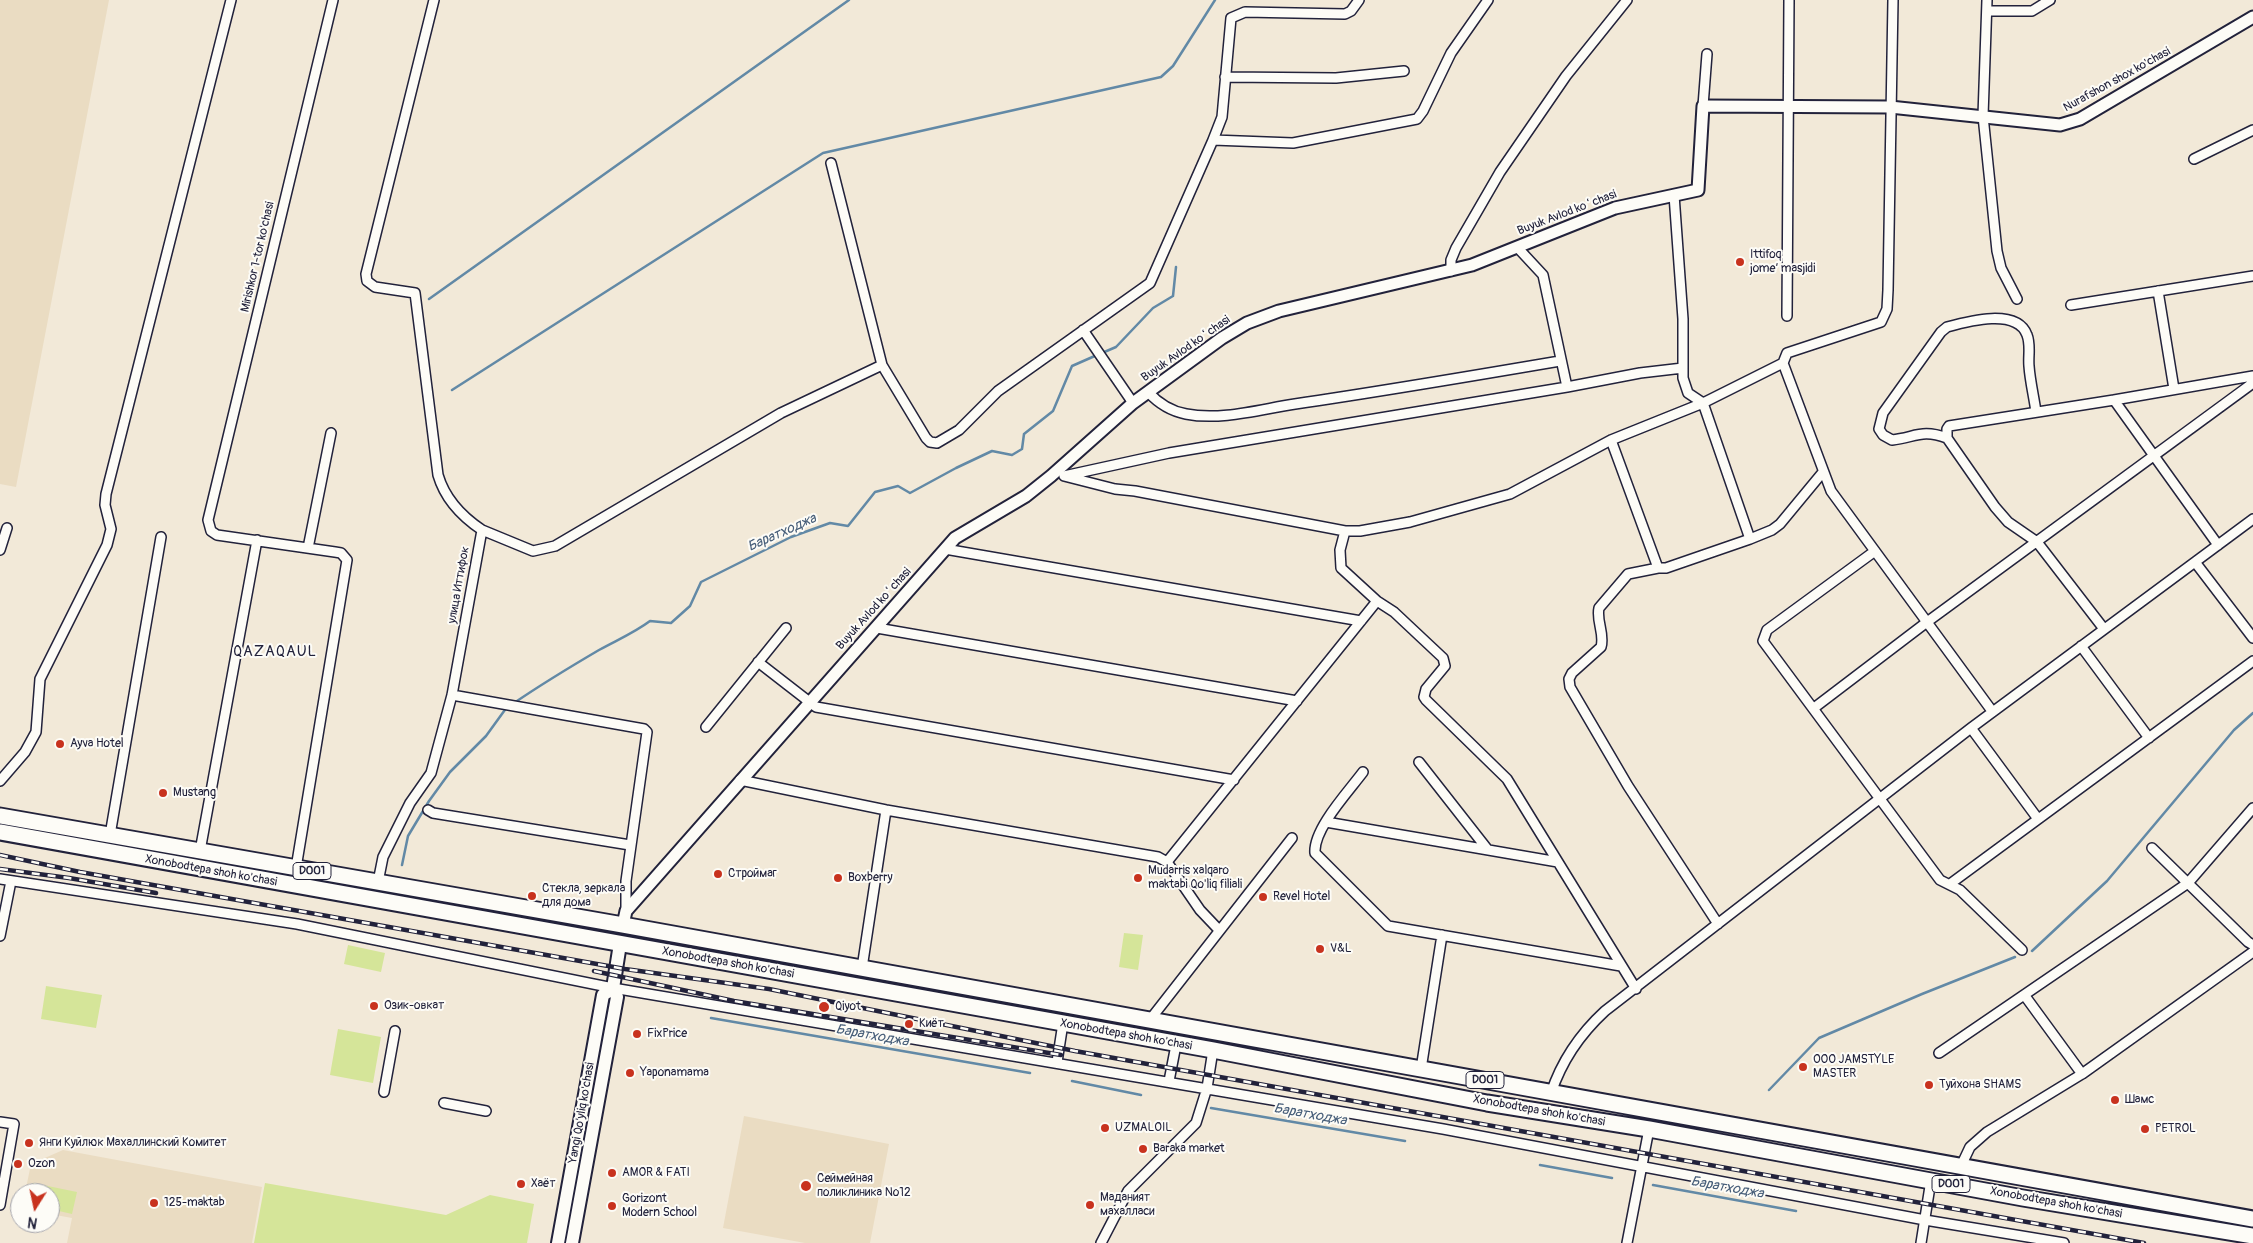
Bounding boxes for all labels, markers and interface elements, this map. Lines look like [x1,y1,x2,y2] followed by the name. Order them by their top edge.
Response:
[2061,45,2173,115] street label: Nurafshon shox ko'chasi
[1515,187,1619,239] street label: Buyuk Avlod koʻchasi
[238,200,278,314] street label: Mirishkor 1-tor ko'chasi
[1750,248,1815,276] place label: Ittifoq jome’ masjidi
[1734,256,1746,268] marker: Ittifoq jome’ masjidi
[1139,313,1233,385] street label: Buyuk Avlod koʻchasi
[745,510,819,556] water label: Баратходжа
[445,545,473,625] street label: улица Иттифок
[833,565,915,653] street label: Buyuk Avlod koʻchasi
[232,643,318,661] district label: QAZAQAUL
[70,737,124,751] place label: Ayva Hotel
[54,738,66,750] marker: Ayva Hotel
[173,786,216,800] place label: Mustang
[157,787,169,799] marker: Mustang
[144,852,278,890] street label: Xonobodtepa shoh ko'chasi
[293,862,331,879] road number: D001
[1148,864,1242,892] place label: Mudarris xalqaro maktabi Qo'liq filiali
[728,867,777,881] place label: Строймаг
[712,868,724,880] marker: Строймаг
[848,871,893,885] place label: Boxberry
[832,872,844,884] marker: Boxberry
[1132,872,1144,884] marker: Mudarris xalqaro maktabi Qo'liq filiali
[542,882,625,910] place label: Стекла, зеркала для дома
[526,890,538,902] marker: Стекла, зеркала для дома
[1273,890,1330,904] place label: Revel Hotel
[1257,891,1269,903] marker: Revel Hotel
[1330,942,1351,956] place label: V&L
[1314,943,1326,955] marker: V&L
[661,944,795,982] street label: Xonobodtepa shoh ko'chasi
[384,999,444,1013] place label: Озик-овкат
[368,1000,380,1012] marker: Озик-овкат
[817,1000,831,1014] marker: Qiyot
[835,1000,861,1014] place label: Qiyot
[1059,1016,1193,1054] street label: Xonobodtepa shoh ko'chasi
[919,1017,944,1031] place label: Киёт
[903,1018,915,1030] marker: Киёт
[834,1021,910,1051] water label: Баратходжа
[647,1027,687,1041] place label: FixPrice
[631,1028,643,1040] marker: FixPrice
[1813,1053,1894,1081] place label: OOO JAMSTYLE MASTER
[566,1061,598,1165] street label: Yangi Qo'yliq ko'chasi
[1797,1061,1809,1073] marker: OOO JAMSTYLE MASTER
[640,1066,709,1080] place label: Yaponamama
[624,1067,636,1079] marker: Yaponamama
[1466,1072,1504,1088] road number: D001
[1939,1078,2021,1092] place label: Туйхона SHAMS
[1923,1079,1935,1091] marker: Туйхона SHAMS
[1472,1092,1606,1130] street label: Xonobodtepa shoh ko'chasi
[2125,1093,2154,1107] place label: Шамс
[2109,1094,2121,1106] marker: Шамс
[1272,1100,1348,1130] water label: Баратходжа
[1115,1121,1172,1135] place label: UZMALOIL
[1099,1122,1111,1134] marker: UZMALOIL
[2155,1122,2196,1136] place label: PETROL
[2139,1123,2151,1135] marker: PETROL
[39,1136,226,1150] place label: Янги Куйлюк Махаллинский Комитет
[23,1137,35,1149] marker: Янги Куйлюк Махаллинский Комитет
[1153,1142,1225,1156] place label: Baraka market
[1137,1143,1149,1155] marker: Baraka market
[28,1157,55,1171] place label: Ozon
[12,1158,24,1170] marker: Ozon
[622,1166,690,1180] place label: AMOR & FATI
[606,1167,618,1179] marker: AMOR & FATI
[817,1172,911,1200] place label: Сеймейная поликлиника №12
[1689,1173,1765,1203] water label: Баратходжа
[1932,1176,1970,1192] road number: D001
[531,1177,556,1191] place label: Хаёт
[515,1178,527,1190] marker: Хаёт
[799,1179,813,1193] marker: Сеймейная поликлиника №12
[10,1183,60,1233] north arrow
[1989,1184,2123,1222] street label: Xonobodtepa shoh ko'chasi
[1100,1191,1155,1219] place label: Маданият махалласи
[622,1192,697,1220] place label: Gorizont Modern School
[164,1196,225,1210] place label: 125-maktab
[148,1197,160,1209] marker: 125-maktab
[1084,1199,1096,1211] marker: Маданият махалласи
[606,1200,618,1212] marker: Gorizont Modern School
[26,1213,39,1231] text: N

